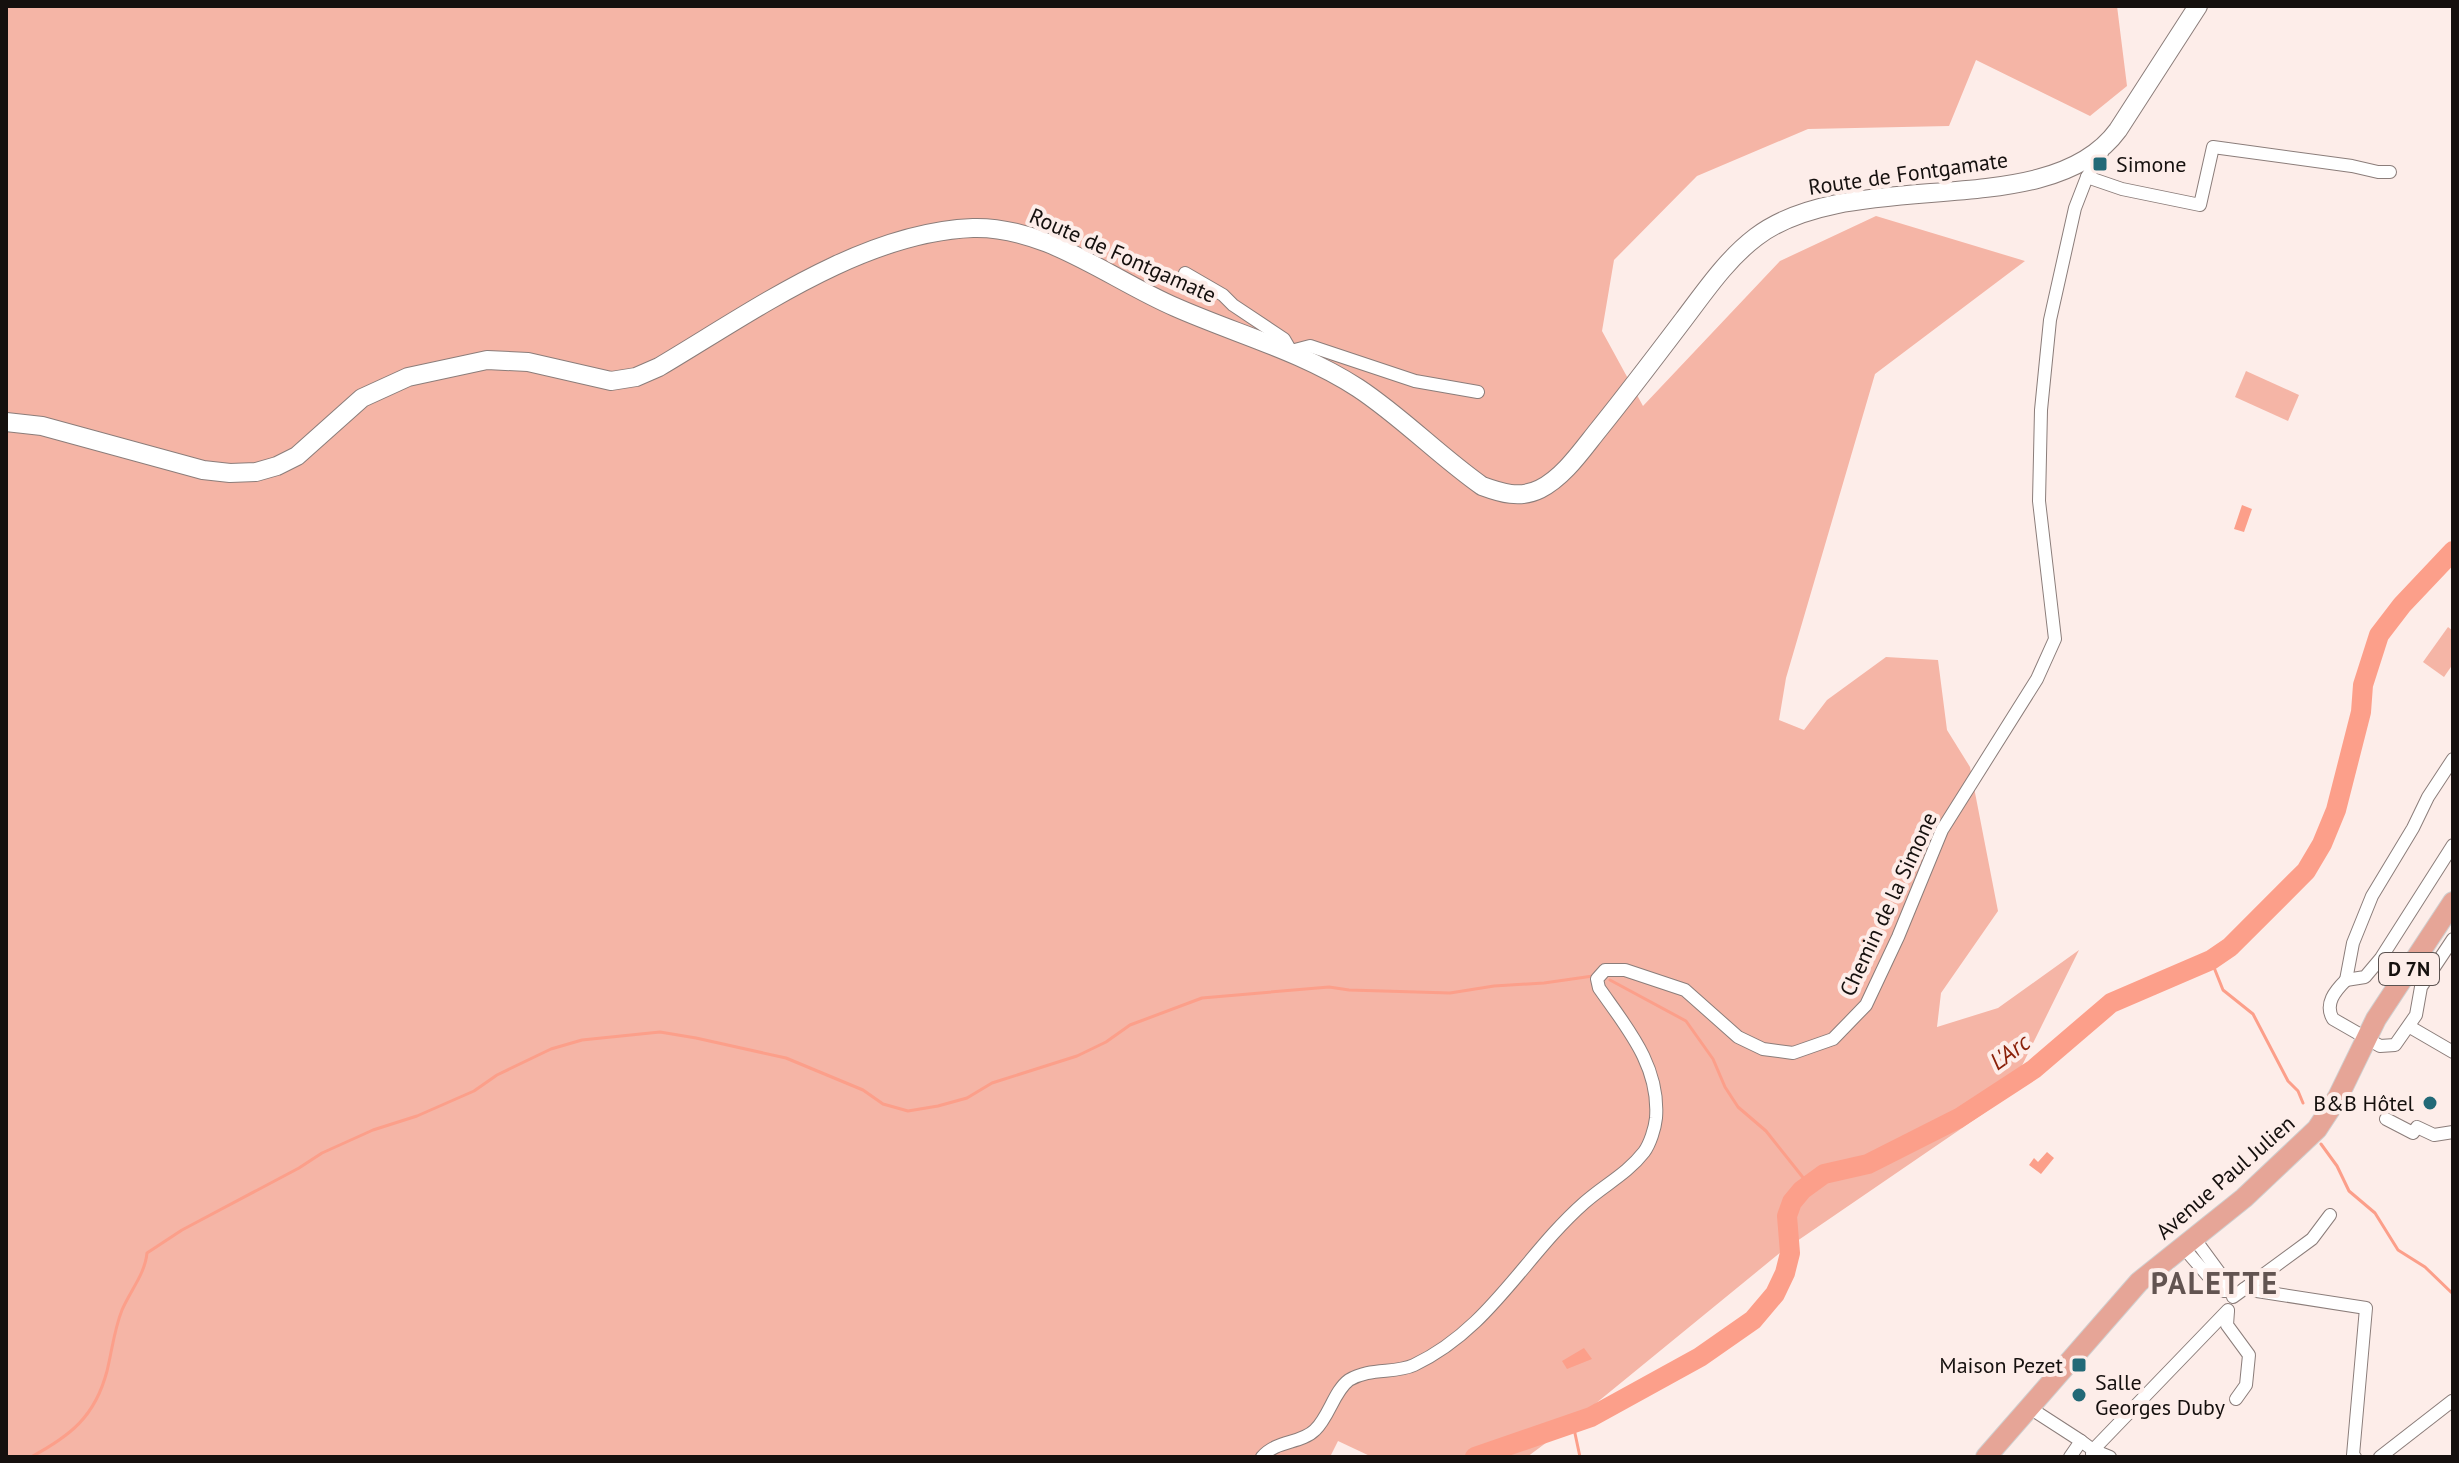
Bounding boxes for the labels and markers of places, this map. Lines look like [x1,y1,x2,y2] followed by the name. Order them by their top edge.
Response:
[2116,150,2186,178] place label: Simone
[2091,155,2109,173] marker: Simone
[2313,1089,2415,1117] place label: B&B Hôtel
[2421,1094,2439,1112] marker: B&B Hôtel
[1939,1351,2064,1379] place label: Maison Pezet
[2070,1356,2088,1374] marker: Maison Pezet
[2095,1368,2226,1421] place label: Salle Georges Duby
[2070,1386,2088,1404] marker: Salle Georges Duby

